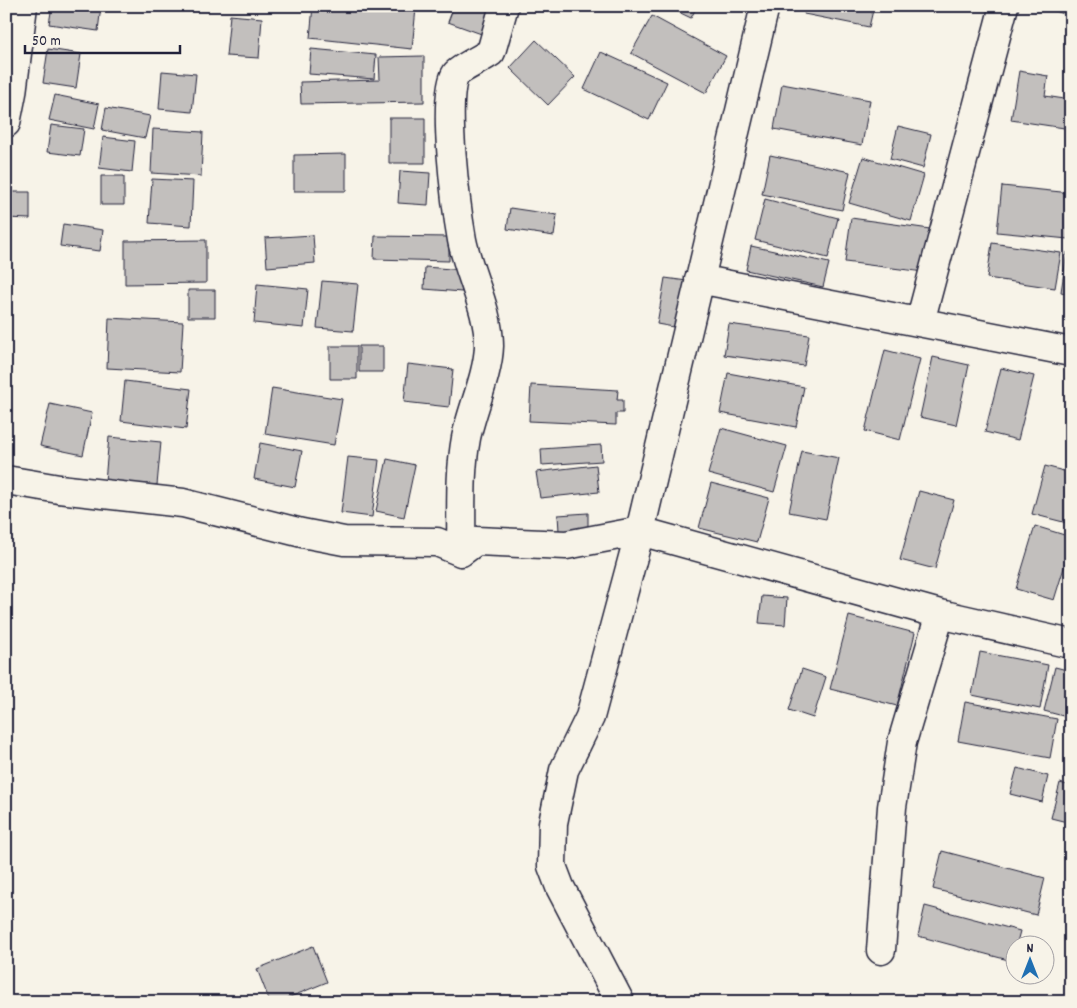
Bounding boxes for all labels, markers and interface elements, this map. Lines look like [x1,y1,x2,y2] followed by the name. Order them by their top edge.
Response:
[25,22,180,54] scale bar
[32,31,61,53] text: 50 m
[1004,936,1054,986] north arrow
[1027,939,1034,959] text: N

